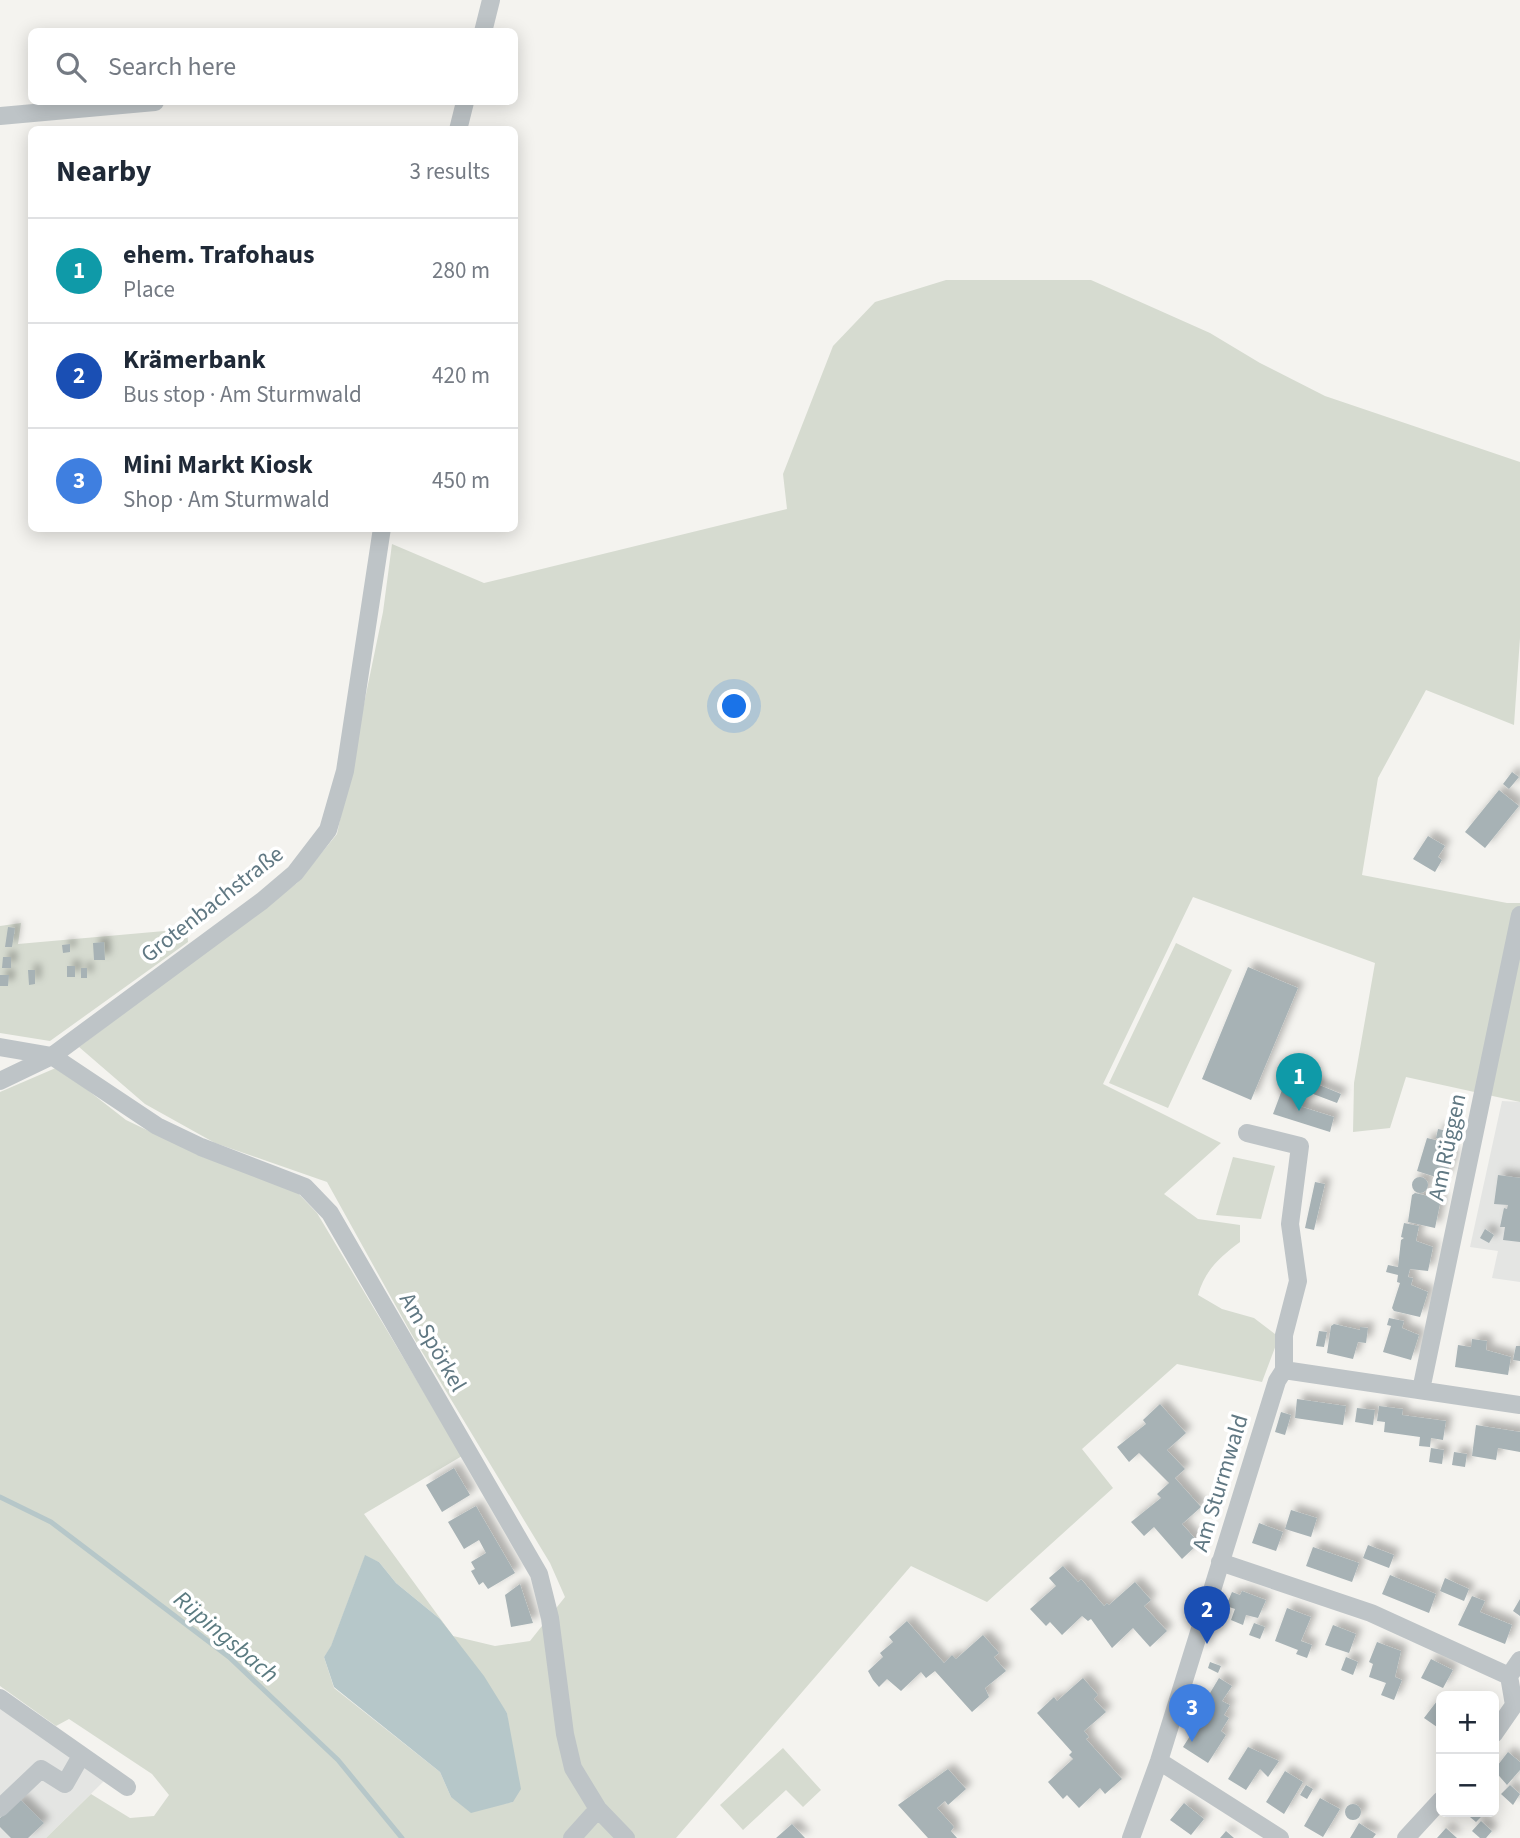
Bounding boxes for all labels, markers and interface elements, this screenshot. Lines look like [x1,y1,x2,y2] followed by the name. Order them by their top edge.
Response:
[28,28,518,105] search box
[52,48,90,86] icon: search
[108,48,236,85] text: Search here
[56,150,151,193] text: Nearby
[410,155,490,188] text: 3 results
[123,236,315,273] text: ehem. Trafohaus
[73,254,85,287] text: 1
[432,254,490,287] text: 280 m
[123,273,175,306] text: Place
[123,341,266,378] text: Krämerbank
[73,359,85,392] text: 2
[432,359,490,392] text: 420 m
[123,378,362,411] text: Bus stop · Am Sturmwald
[123,446,313,483] text: Mini Markt Kiosk
[73,464,85,497] text: 3
[432,464,490,497] text: 450 m
[123,483,330,516] text: Shop · Am Sturmwald
[717,689,751,723] your location
[134,838,290,970] street label: Grotenbachstraße
[1276,1053,1322,1111] pin: 1
[1420,1090,1474,1204] street label: Am Rüggen
[391,1286,475,1398] street label: Am Spörkel
[1183,1410,1257,1556] street label: Am Sturmwald
[166,1582,286,1692] water label: Rüpingsbach
[1184,1586,1230,1644] pin: 2
[1169,1684,1215,1742] pin: 3
[1436,1691,1499,1817] map controls
[1436,1691,1499,1754] button: +
[1436,1754,1499,1817] button: −

